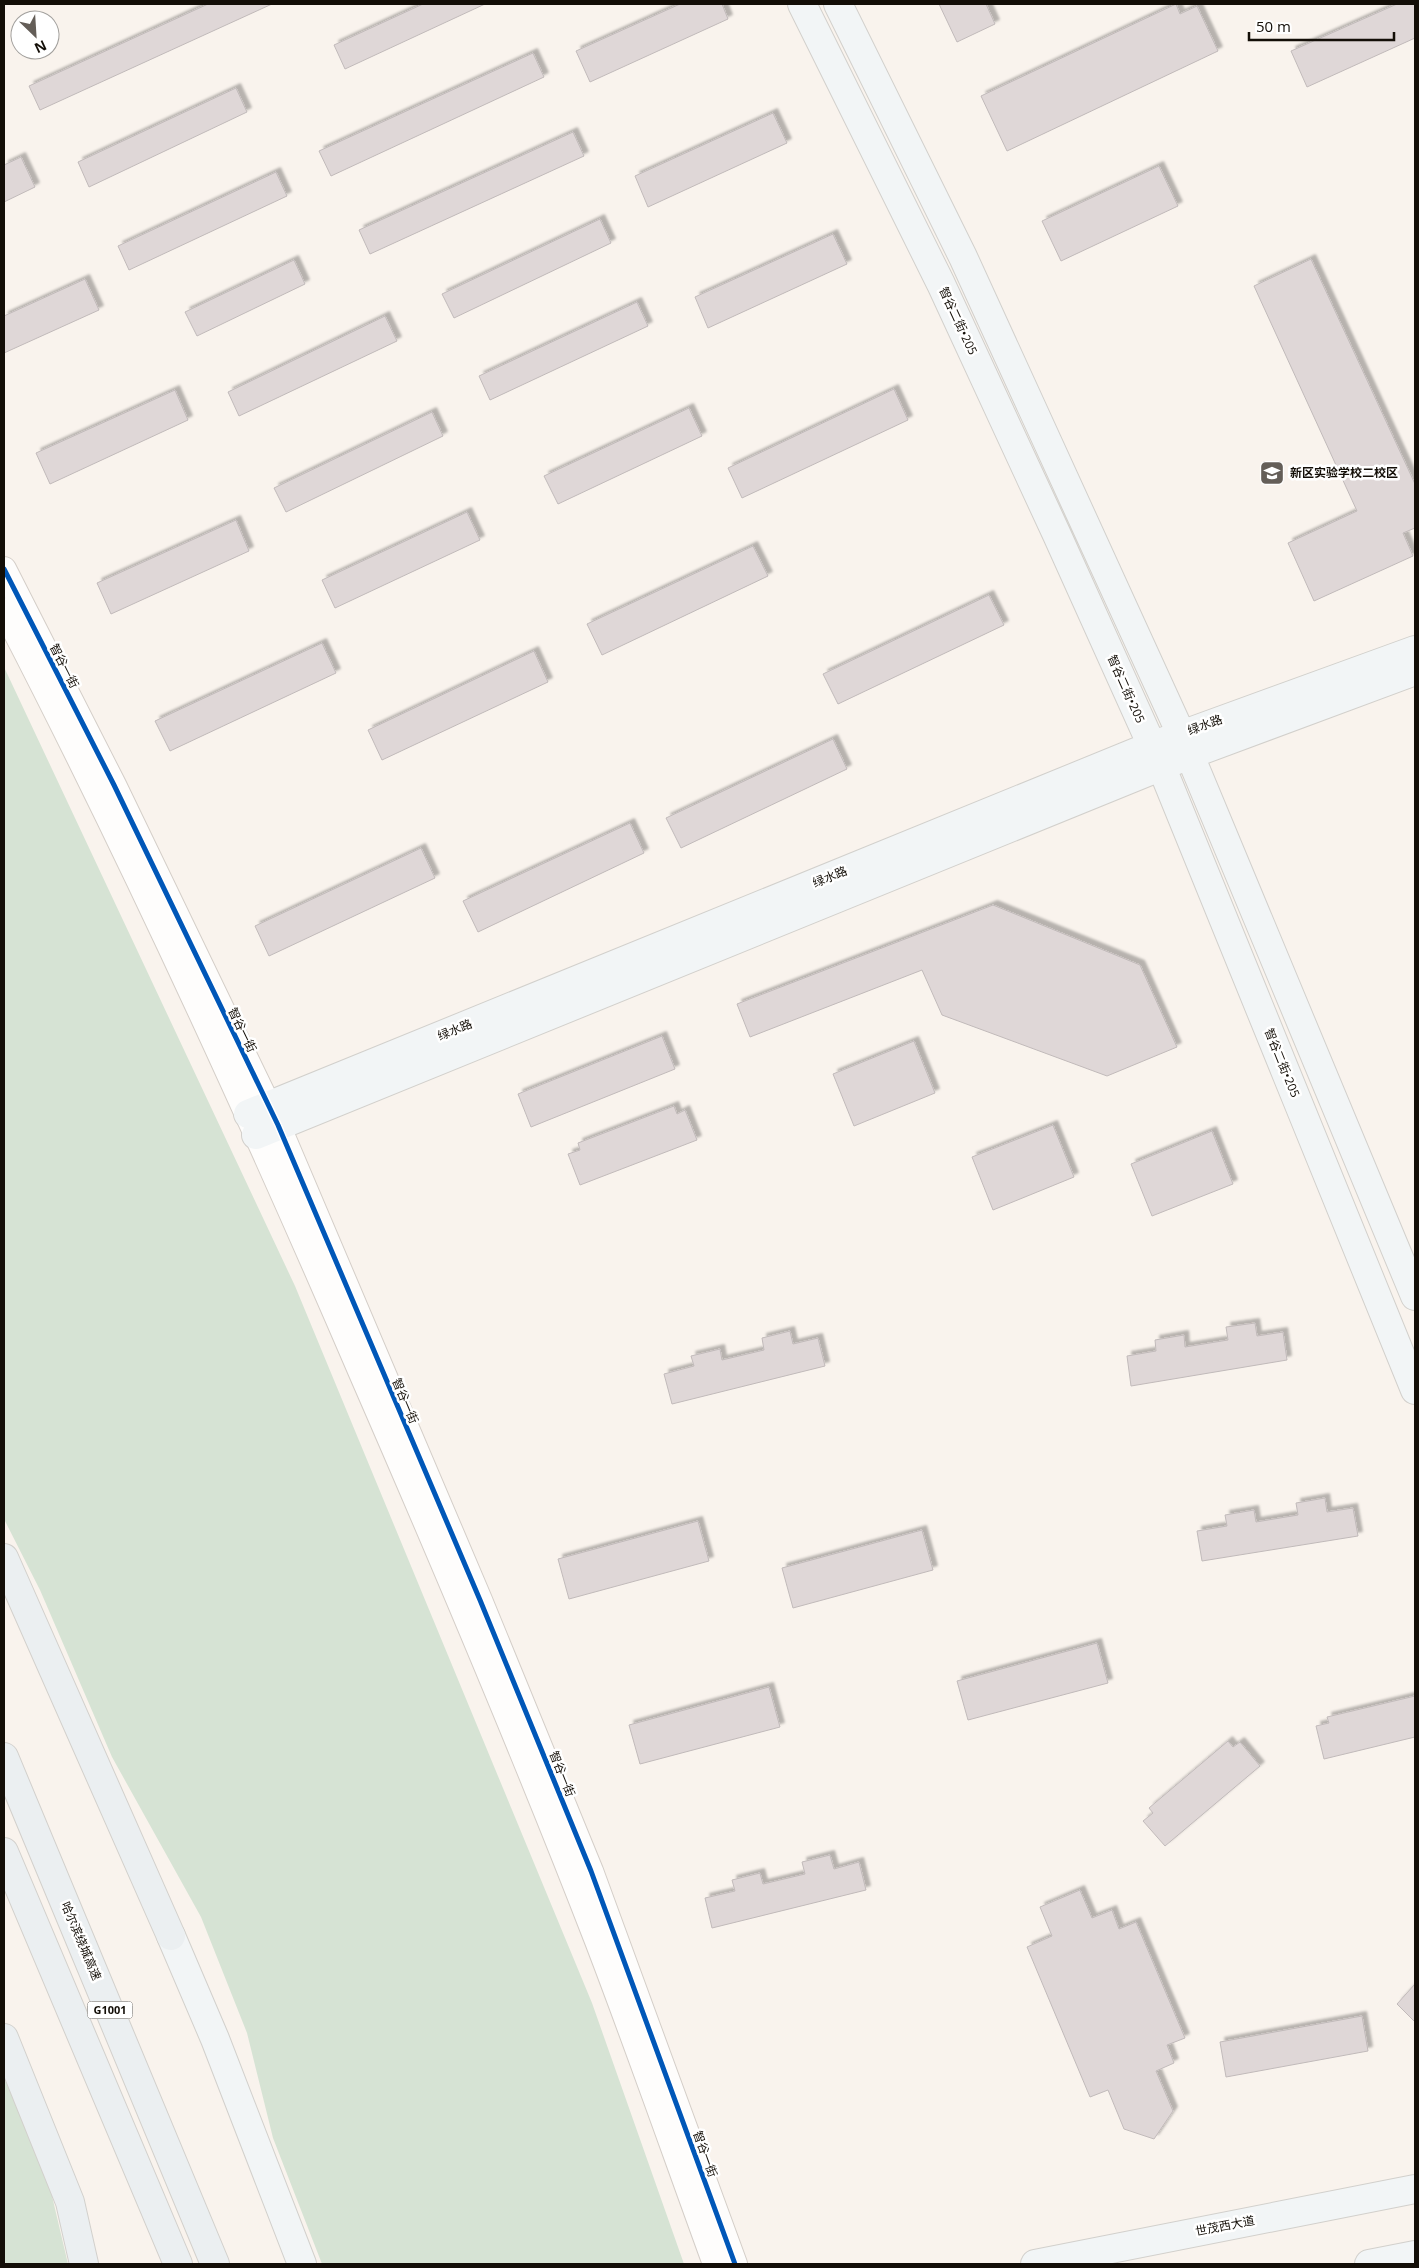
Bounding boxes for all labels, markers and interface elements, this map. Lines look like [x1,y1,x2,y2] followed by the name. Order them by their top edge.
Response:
[10,10,60,60] north arrow
[1249,10,1394,42] scale bar
[1256,16,1291,36] text: 50 m
[32,36,50,58] text: N
[935,284,982,358] street label: 智谷二街•205
[1259,460,1285,486] school or university icon: 新区实验学校二校区
[1290,464,1398,481] place label: 新区实验学校二校区
[46,641,83,691] street label: 智谷一街
[1104,652,1149,726] street label: 智谷二街•205
[1185,710,1225,739] street label: 绿水路
[810,862,850,891] street label: 绿水路
[224,1004,261,1055] street label: 智谷一街
[435,1015,475,1044] street label: 绿水路
[1261,1026,1304,1100] street label: 智谷二街•205
[388,1375,423,1426] street label: 智谷一街
[546,1748,579,1799] street label: 智谷一街
[57,1899,106,1983] street label: 哈尔滨绕城高速
[88,2002,132,2018] road number: G1001
[689,2128,722,2179] street label: 智谷一街
[1194,2211,1256,2240] street label: 世茂西大道

